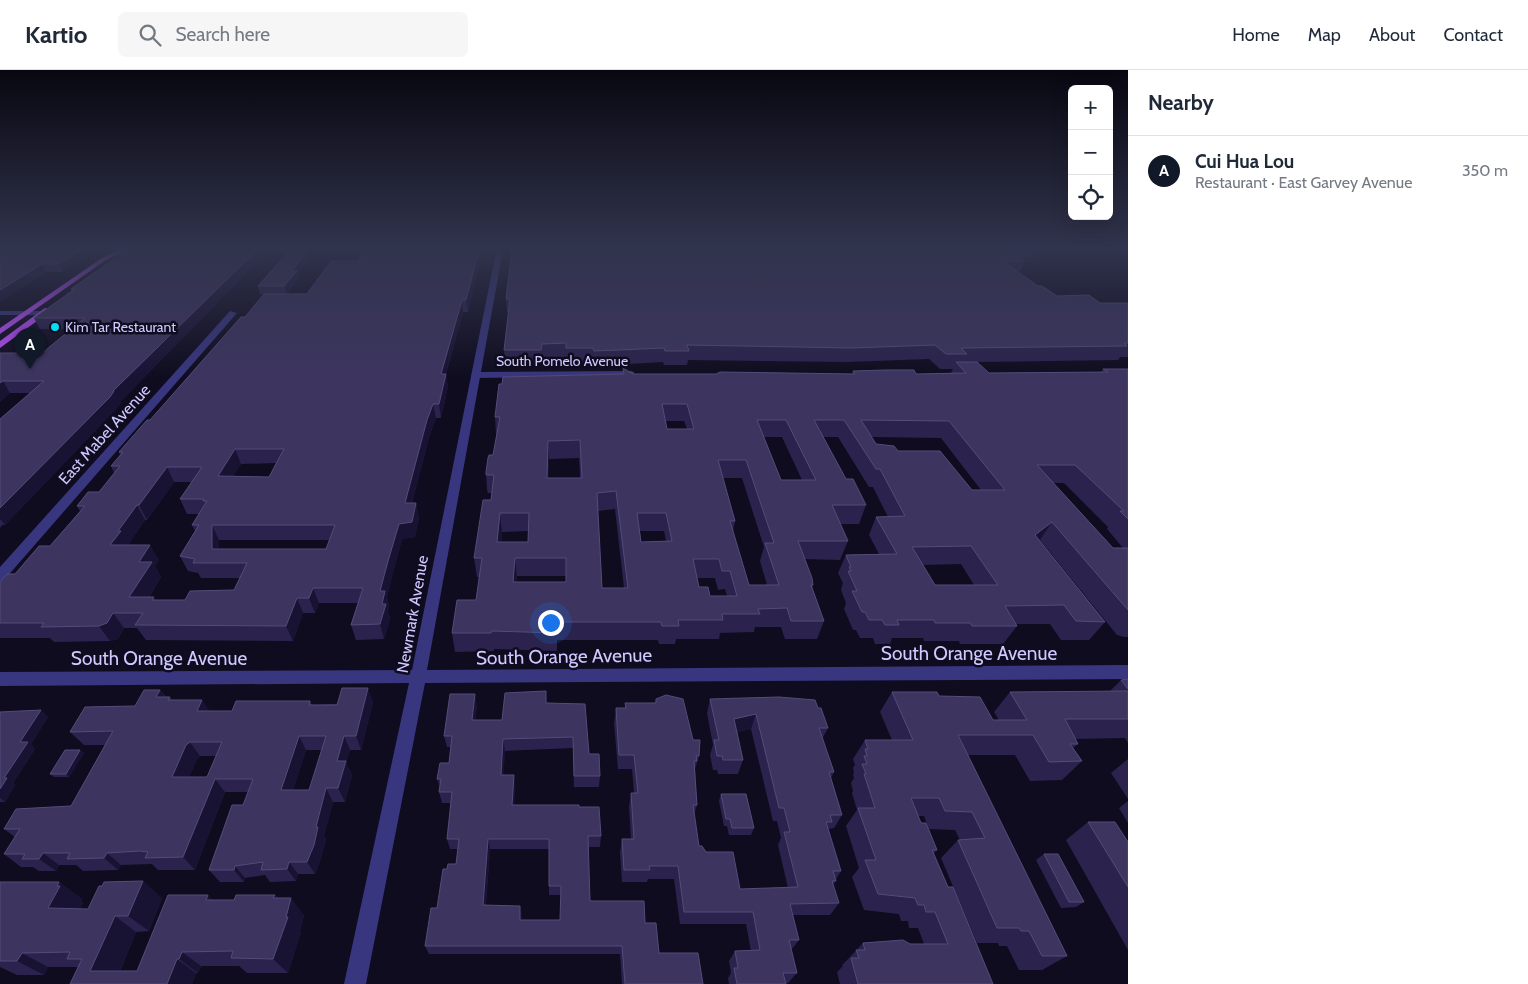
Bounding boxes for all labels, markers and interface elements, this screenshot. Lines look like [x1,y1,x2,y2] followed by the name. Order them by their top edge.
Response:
[118,12,468,57] search box
[25,20,88,49] text: Kartio
[136,21,164,49] icon: search
[176,23,270,46] text: Search here
[1232,24,1280,46] text: Home
[1308,24,1341,46] text: Map
[1369,24,1415,46] text: About
[1443,24,1503,46] text: Contact
[1068,85,1113,220] map controls
[1068,85,1113,130] button: +
[1148,90,1214,115] text: Nearby
[1068,130,1113,175] button: −
[1195,150,1294,173] text: Cui Hua Lou
[1159,161,1169,180] text: A
[1462,161,1508,180] text: 350 m
[1195,173,1412,192] text: Restaurant · East Garvey Avenue
[1068,175,1113,220] button: locate
[65,318,176,336] place label: Kim Tar Restaurant
[49,321,61,333] marker: Kim Tar Restaurant
[14,328,46,369] pin: A
[496,352,628,370] street label: South Pomelo Avenue
[55,380,154,488] street label: East Mabel Avenue
[393,554,432,674] street label: Newmark Avenue
[538,610,564,636] your location
[881,642,1057,665] street label: South Orange Avenue
[476,643,653,670] street label: South Orange Avenue
[71,647,247,670] street label: South Orange Avenue

